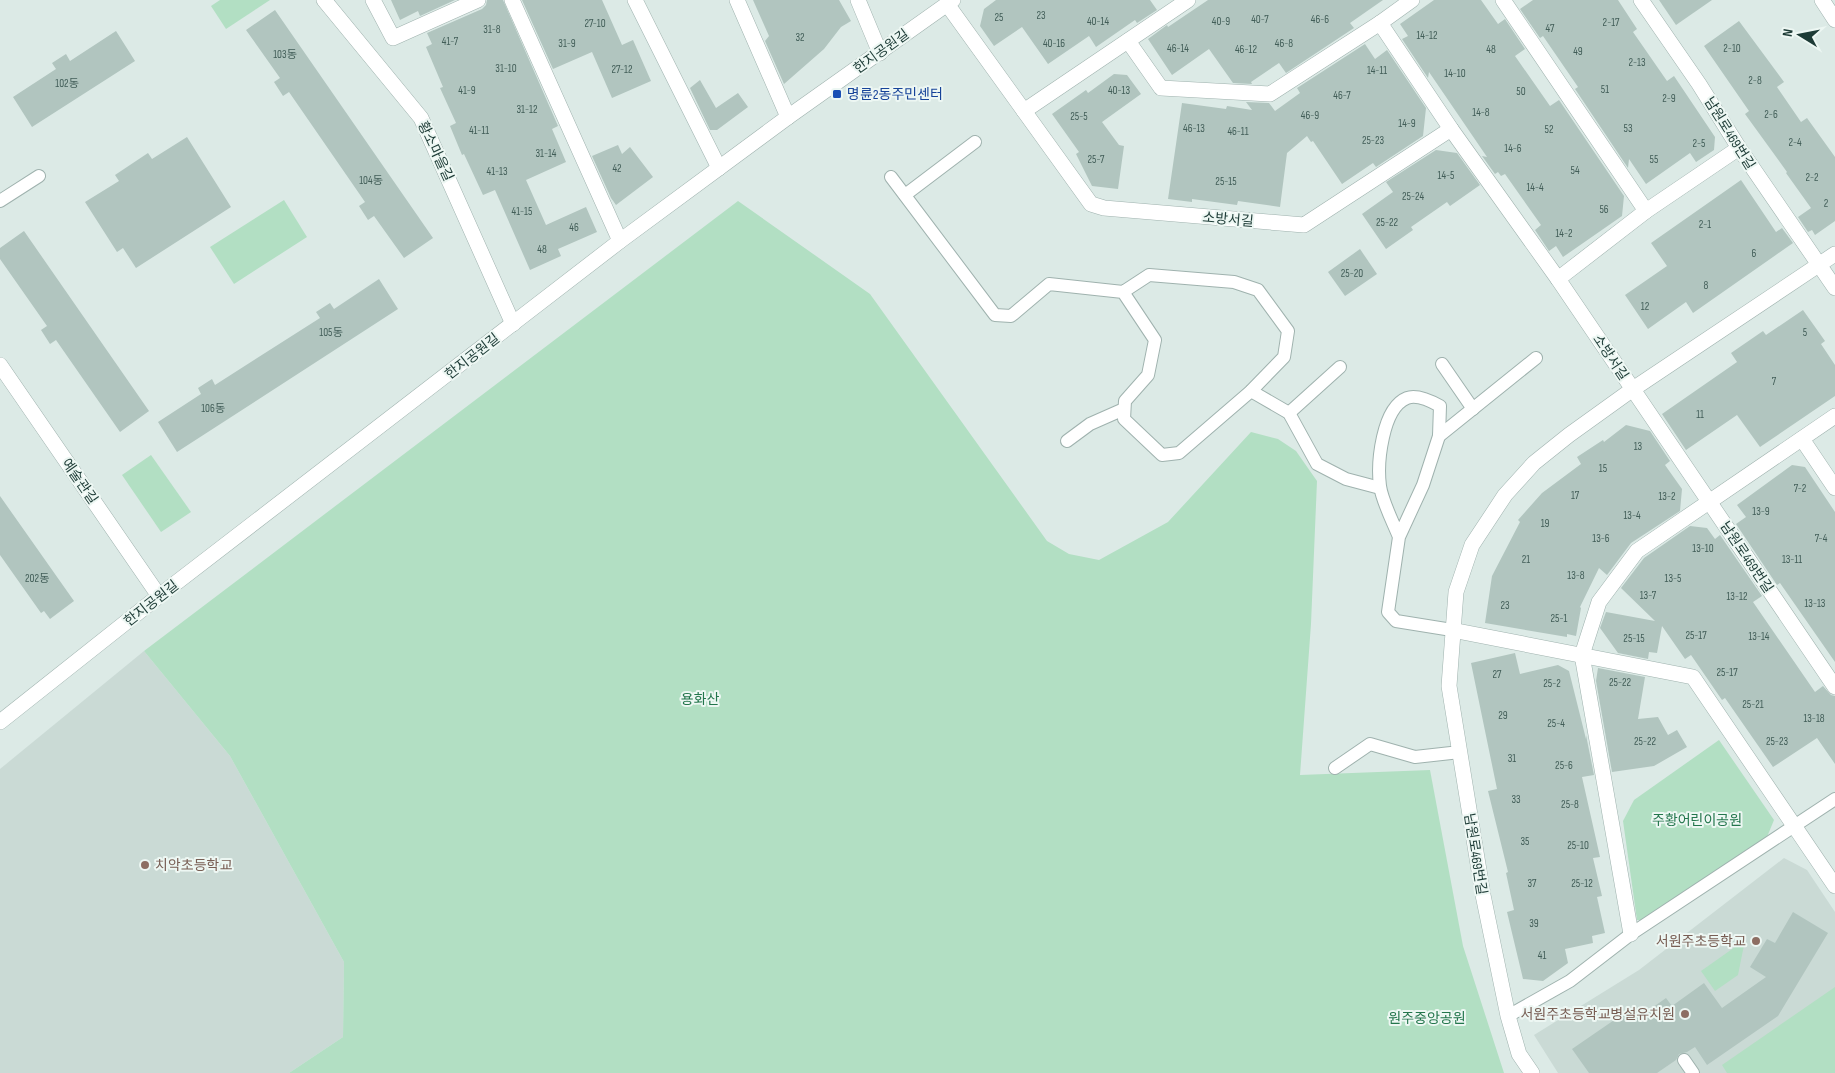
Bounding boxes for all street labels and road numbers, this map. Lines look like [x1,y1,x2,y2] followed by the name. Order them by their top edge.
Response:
[850,26,912,77] street label: 한지공원길
[1701,94,1759,173] street label: 남원로469번길
[414,118,457,184] street label: 황소마을길
[1202,209,1254,230] street label: 소방서길
[442,330,503,383] street label: 한지공원길
[1589,331,1632,383] street label: 소방서길
[58,455,101,507] street label: 예술관길
[1716,518,1777,596] street label: 남원로469번길
[121,577,182,630] street label: 한지공원길
[1461,812,1490,896] street label: 남원로469번길

